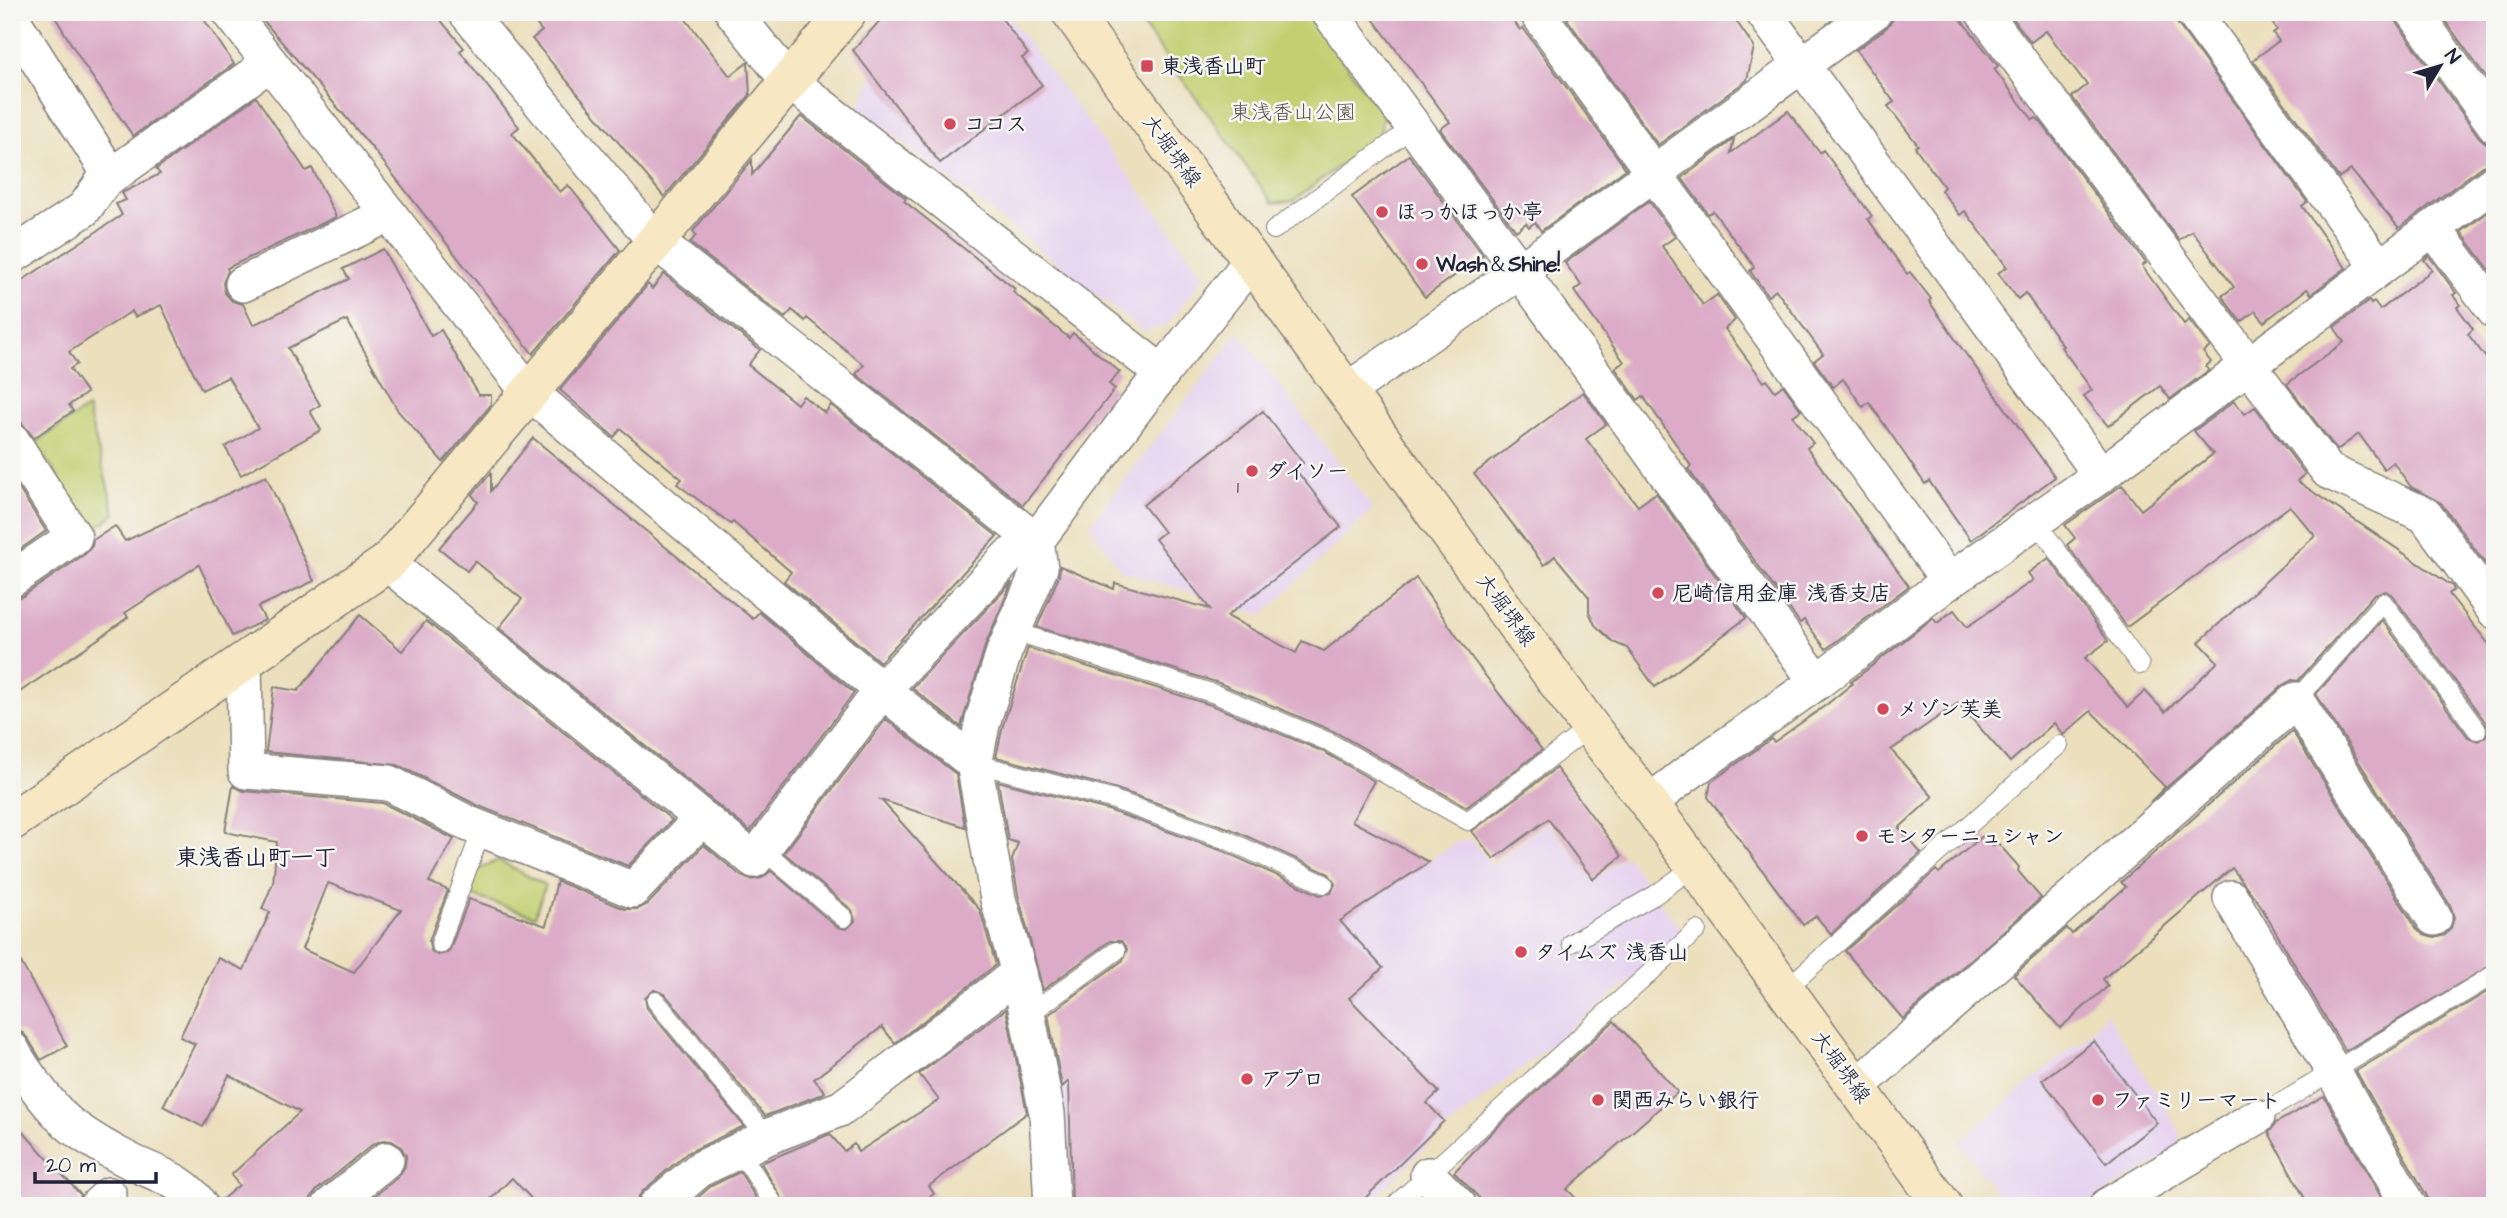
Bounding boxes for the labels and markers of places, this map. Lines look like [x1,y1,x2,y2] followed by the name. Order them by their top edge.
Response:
[1161,52,1266,81] place label: 東浅香山町
[1139,58,1155,74] marker: 東浅香山町
[964,110,1027,139] place label: ココス
[942,116,958,132] marker: ココス
[1396,198,1543,227] place label: ほっかほっか亭
[1374,204,1390,220] marker: ほっかほっか亭
[1435,250,1560,279] place label: Wash＆Shine!
[1414,256,1430,272] marker: Wash＆Shine!
[1266,457,1348,486] place label: ダイソー
[1244,463,1260,479] marker: ダイソー
[1672,579,1890,608] place label: 尼崎信用金庫 浅香支店
[1650,585,1666,601] marker: 尼崎信用金庫 浅香支店
[1897,695,2002,724] place label: メゾン芙美
[1875,701,1891,717] marker: メゾン芙美
[1876,822,2064,851] place label: モンターニュシャン
[1854,828,1870,844] marker: モンターニュシャン
[1535,938,1689,967] place label: タイムズ 浅香山
[1513,944,1529,960] marker: タイムズ 浅香山
[1261,1065,1324,1094] place label: アプロ
[1239,1071,1255,1087] marker: アプロ
[1612,1086,1759,1115] place label: 関西みらい銀行
[2112,1086,2281,1115] place label: ファミリーマート
[1590,1092,1606,1108] marker: 関西みらい銀行
[2090,1092,2106,1108] marker: ファミリーマート

